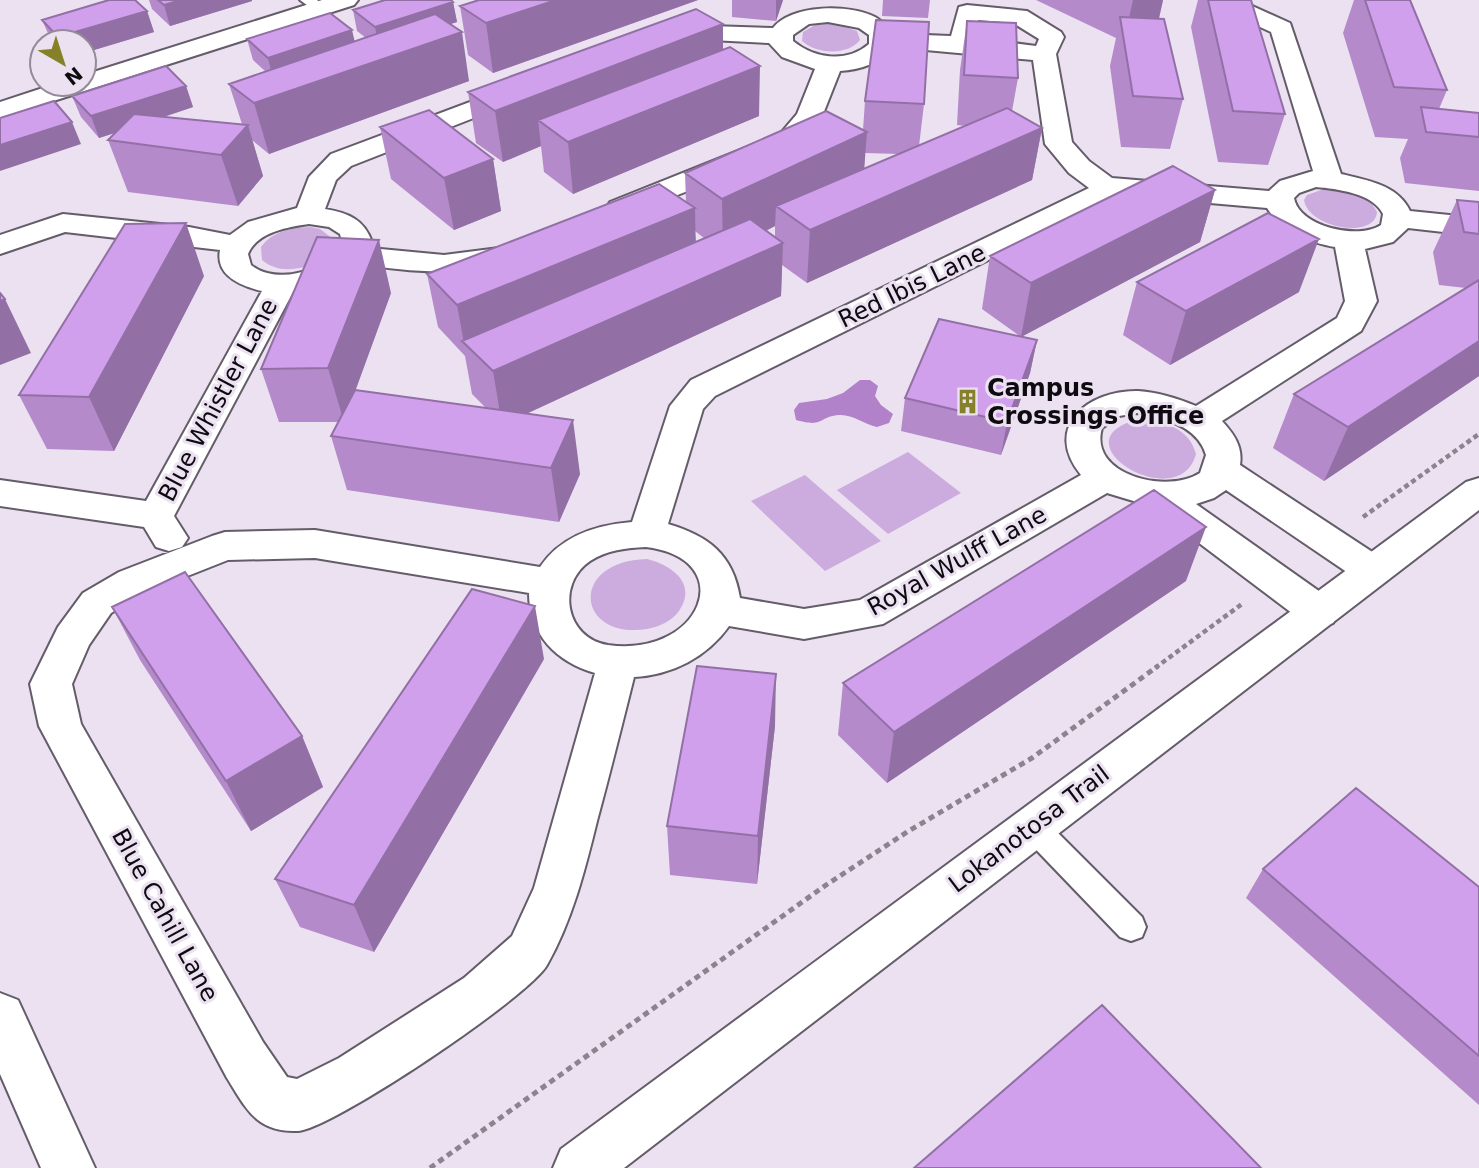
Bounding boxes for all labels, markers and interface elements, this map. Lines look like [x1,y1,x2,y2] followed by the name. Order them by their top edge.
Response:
[28,28,98,98] north arrow
[61,63,87,90] text: N
[834,238,990,334] street label: Red Ibis Lane
[153,294,283,506] street label: Blue Whistler Lane
[987,374,1204,430] place label: Campus Crossings Office
[953,388,981,416] building icon: Campus Crossings Office
[863,500,1051,622] street label: Royal Wulff Lane
[943,760,1115,898] street label: Lokanotosa Trail
[106,824,224,1006] street label: Blue Cahill Lane

